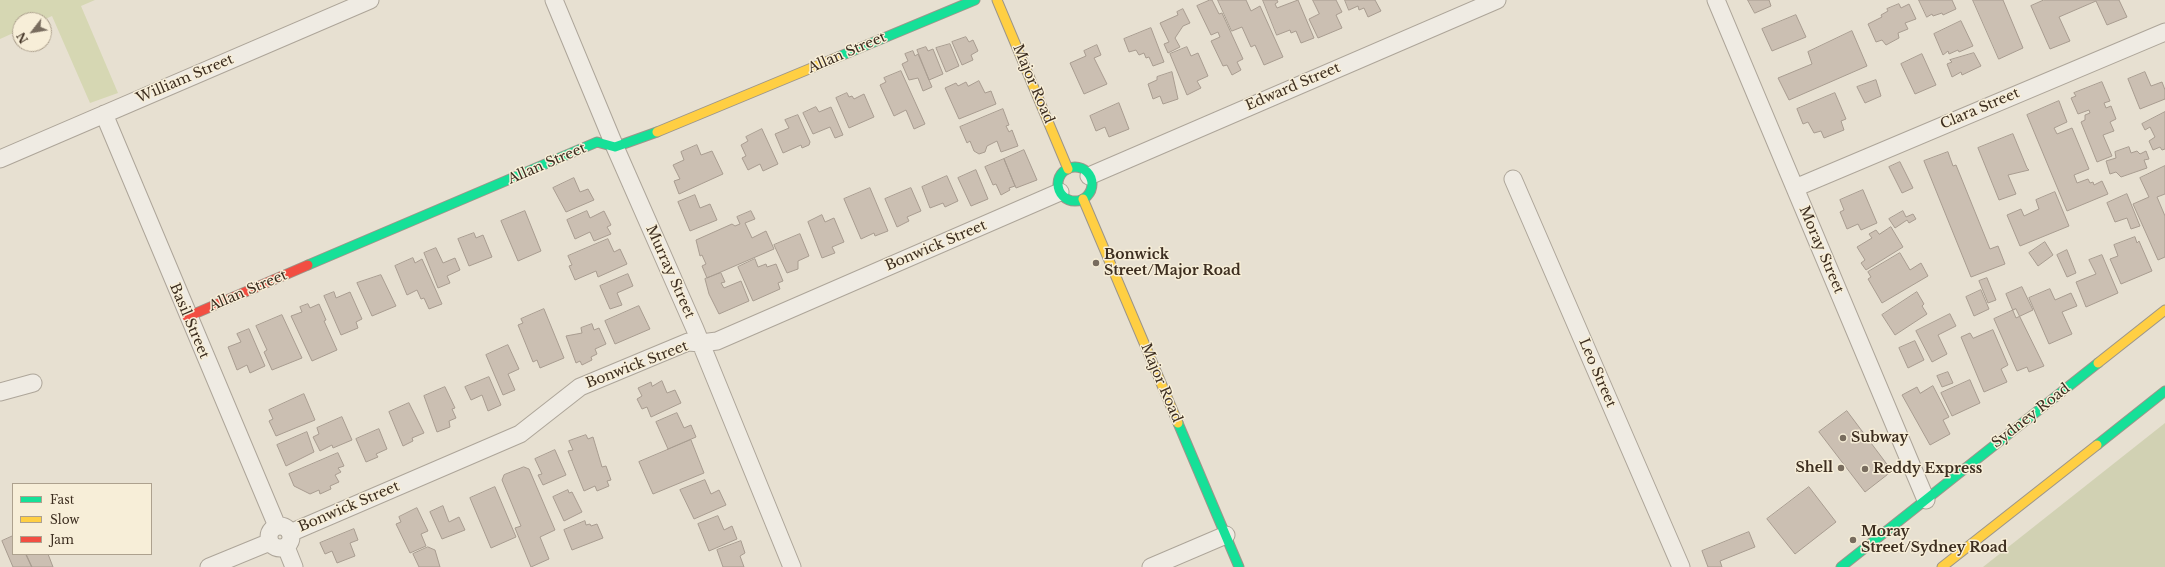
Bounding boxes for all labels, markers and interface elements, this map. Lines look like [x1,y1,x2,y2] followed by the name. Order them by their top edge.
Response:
[12,12,52,52] north arrow
[805,29,889,77] street label: Allan Street
[14,30,31,46] text: N
[1009,42,1057,126] street label: Major Road
[134,51,236,107] street label: William Street
[1243,59,1343,115] street label: Edward Street
[1938,85,2022,133] street label: Clara Street
[505,140,589,188] street label: Allan Street
[1795,204,1847,296] street label: Moray Street
[883,217,989,275] street label: Bonwick Street
[642,223,698,321] street label: Murray Street
[1104,247,1241,280] place label: Bonwick Street/Major Road
[1091,258,1101,268] marker: Bonwick Street/Major Road
[206,267,290,315] street label: Allan Street
[166,281,212,361] street label: Basil Street
[1575,336,1619,410] street label: Leo Street
[583,338,691,392] street label: Bonwick Street
[1137,341,1185,425] street label: Major Road
[1989,380,2073,452] street label: Sydney Road
[1851,430,1908,446] place label: Subway
[1838,433,1848,443] marker: Subway
[1796,460,1833,476] place label: Shell
[1873,461,1982,477] place label: Reddy Express
[1836,463,1846,473] marker: Shell
[1860,464,1870,474] marker: Reddy Express
[296,478,402,536] street label: Bonwick Street
[12,483,152,555] legend
[50,492,74,507] text: Fast
[50,512,79,527] text: Slow
[1861,524,2008,556] place label: Moray Street/Sydney Road
[50,532,74,547] text: Jam
[1848,535,1858,545] marker: Moray Street/Sydney Road

